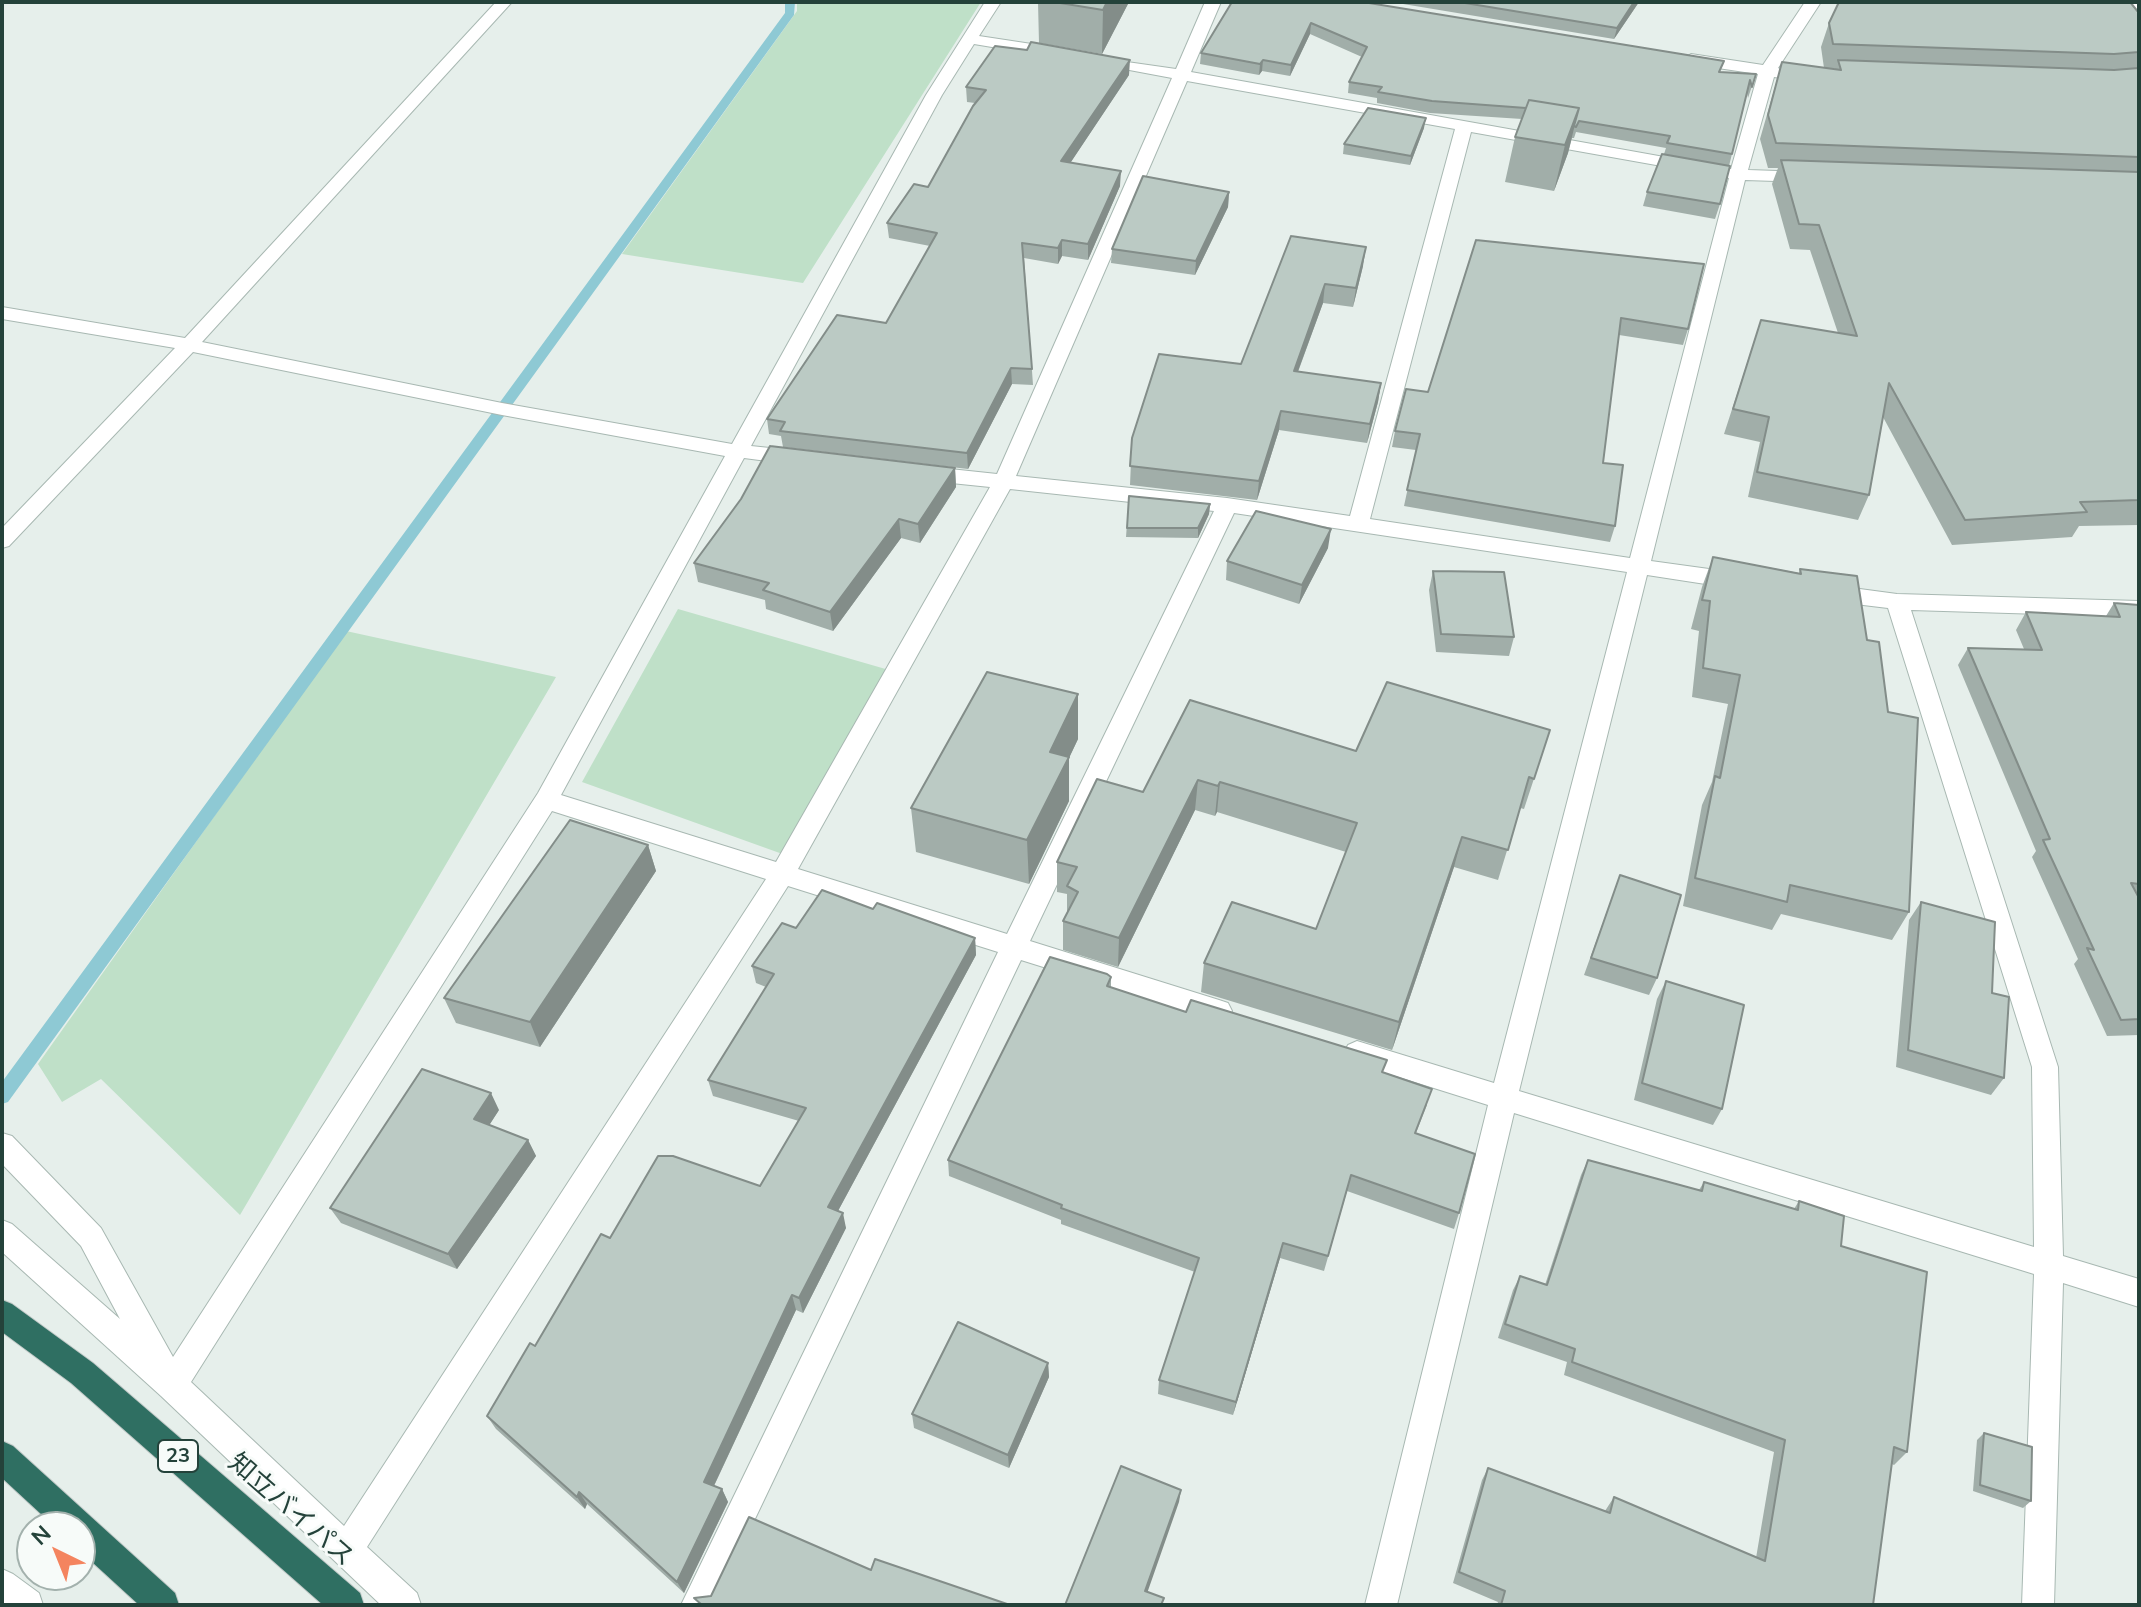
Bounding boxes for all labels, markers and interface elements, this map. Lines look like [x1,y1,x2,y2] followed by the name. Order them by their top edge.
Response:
[158,1440,198,1472] road number: 23
[222,1447,360,1573] street label: 知立バイパス
[16,1511,96,1591] north arrow
[25,1519,57,1551] text: N

